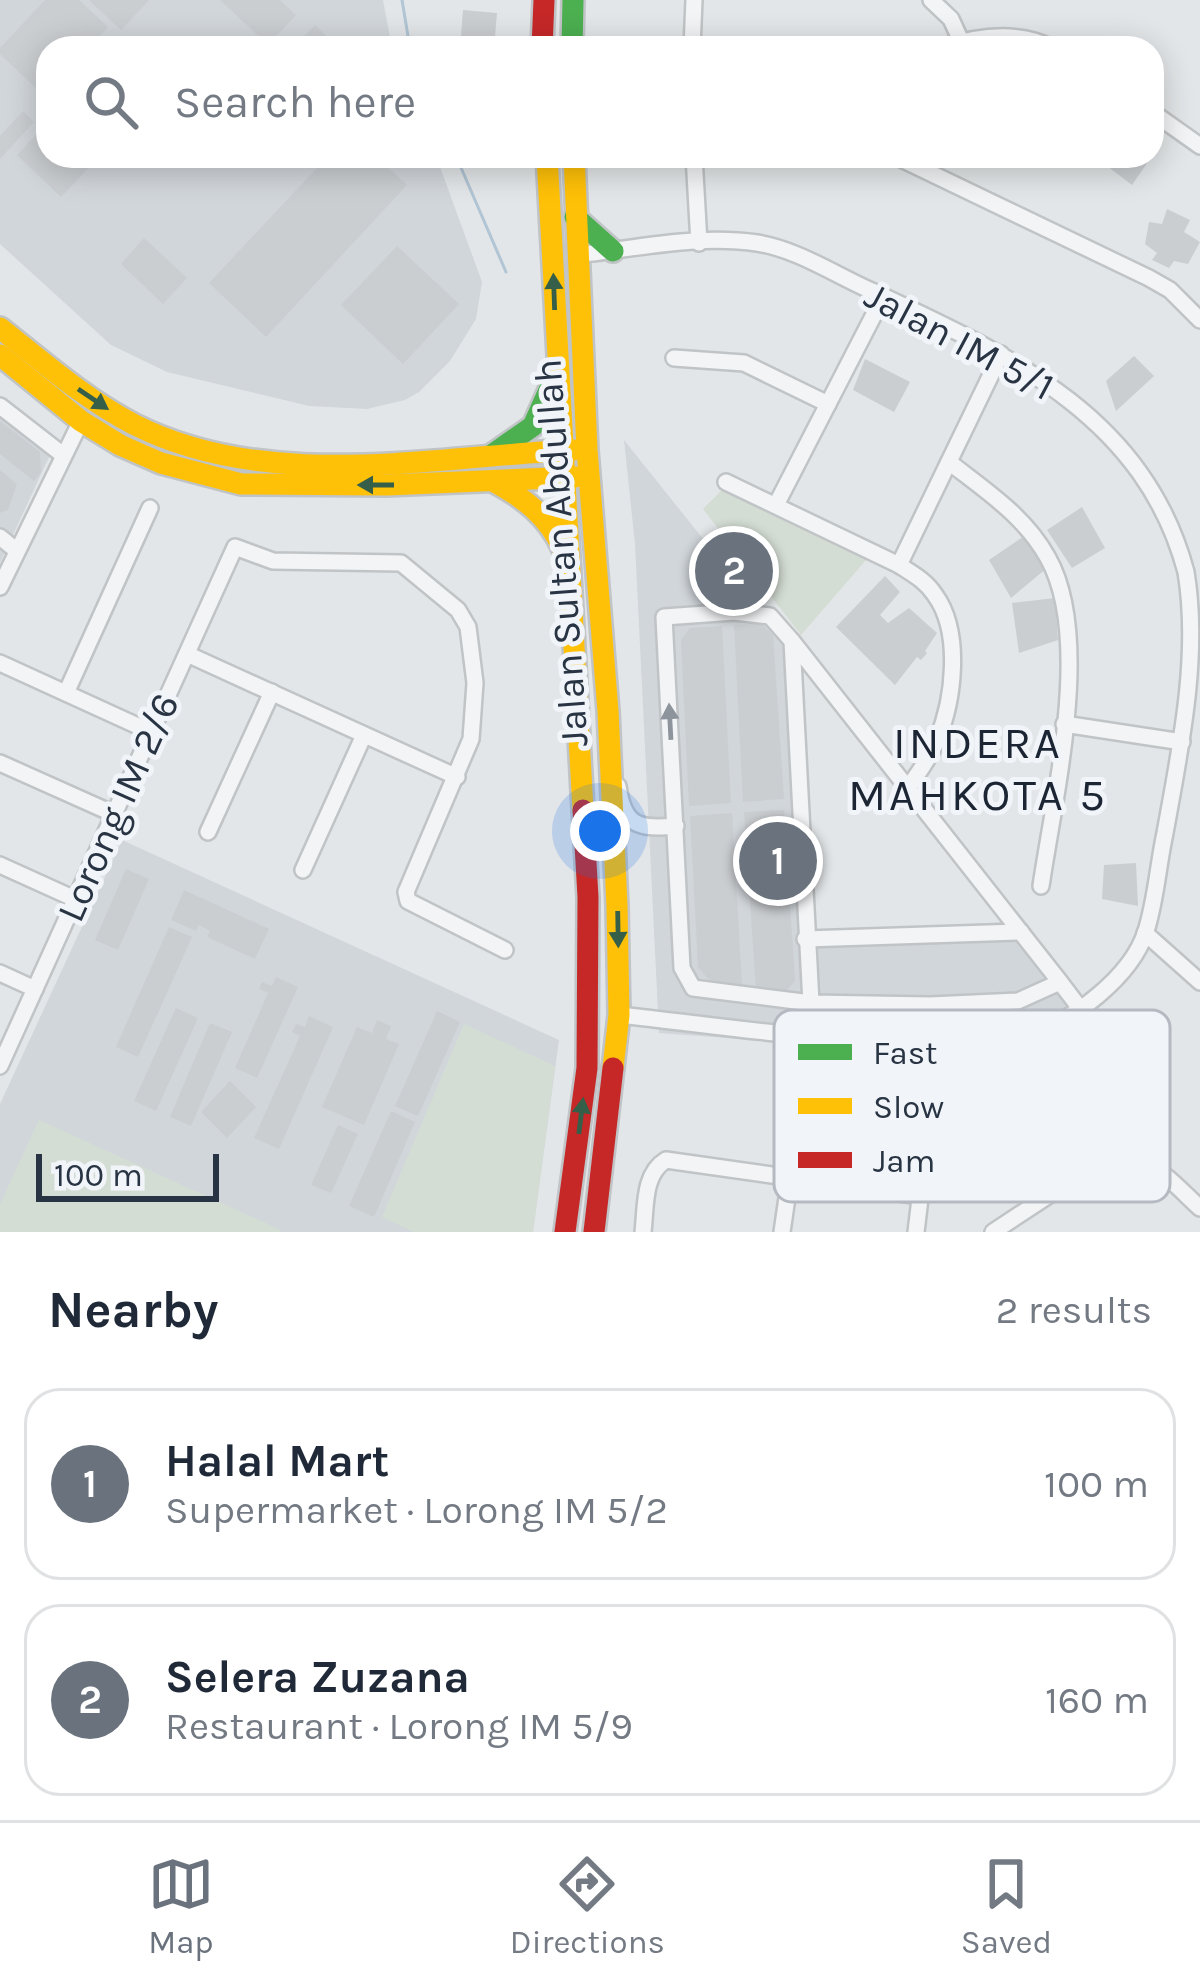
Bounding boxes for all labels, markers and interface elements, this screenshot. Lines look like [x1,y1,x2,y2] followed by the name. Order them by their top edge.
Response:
[36,36,1164,168] search box
[78,69,144,135] icon: search
[174,76,416,128] text: Search here
[544,272,563,310] one-way arrow
[857,272,1062,410] street label: Jalan IM 5/1
[525,358,597,748] street label: Jalan Sultan Abdullah
[76,387,109,410] one-way arrow
[356,475,394,495] one-way arrow
[695,526,773,616] pin: 2
[47,686,189,929] street label: Lorong IM 2/6
[660,702,679,740] one-way arrow
[848,717,1108,821] district label: INDERA MAHKOTA 5
[570,801,630,861] your location
[739,816,817,906] pin: 1
[608,911,627,949] one-way arrow
[774,1010,1170,1202] legend
[873,1034,937,1072] text: Fast
[873,1088,944,1126] text: Slow
[571,1097,590,1134] one-way arrow
[873,1142,935,1180] text: Jam
[36,1148,219,1201] scale bar
[54,1156,143,1194] text: 100 m
[48,1280,218,1340] text: Nearby
[996,1287,1152,1333] text: 2 results
[165,1435,389,1487] text: Halal Mart
[83,1461,97,1507] text: 1
[1044,1461,1149,1507] text: 100 m
[165,1487,668,1533] text: Supermarket · Lorong IM 5/2
[165,1651,470,1703] text: Selera Zuzana
[78,1677,102,1723] text: 2
[1045,1677,1149,1723] text: 160 m
[165,1703,633,1749] text: Restaurant · Lorong IM 5/9
[148,1851,214,1961] tab: Map
[510,1851,665,1961] tab: Directions
[961,1851,1052,1961] tab: Saved

